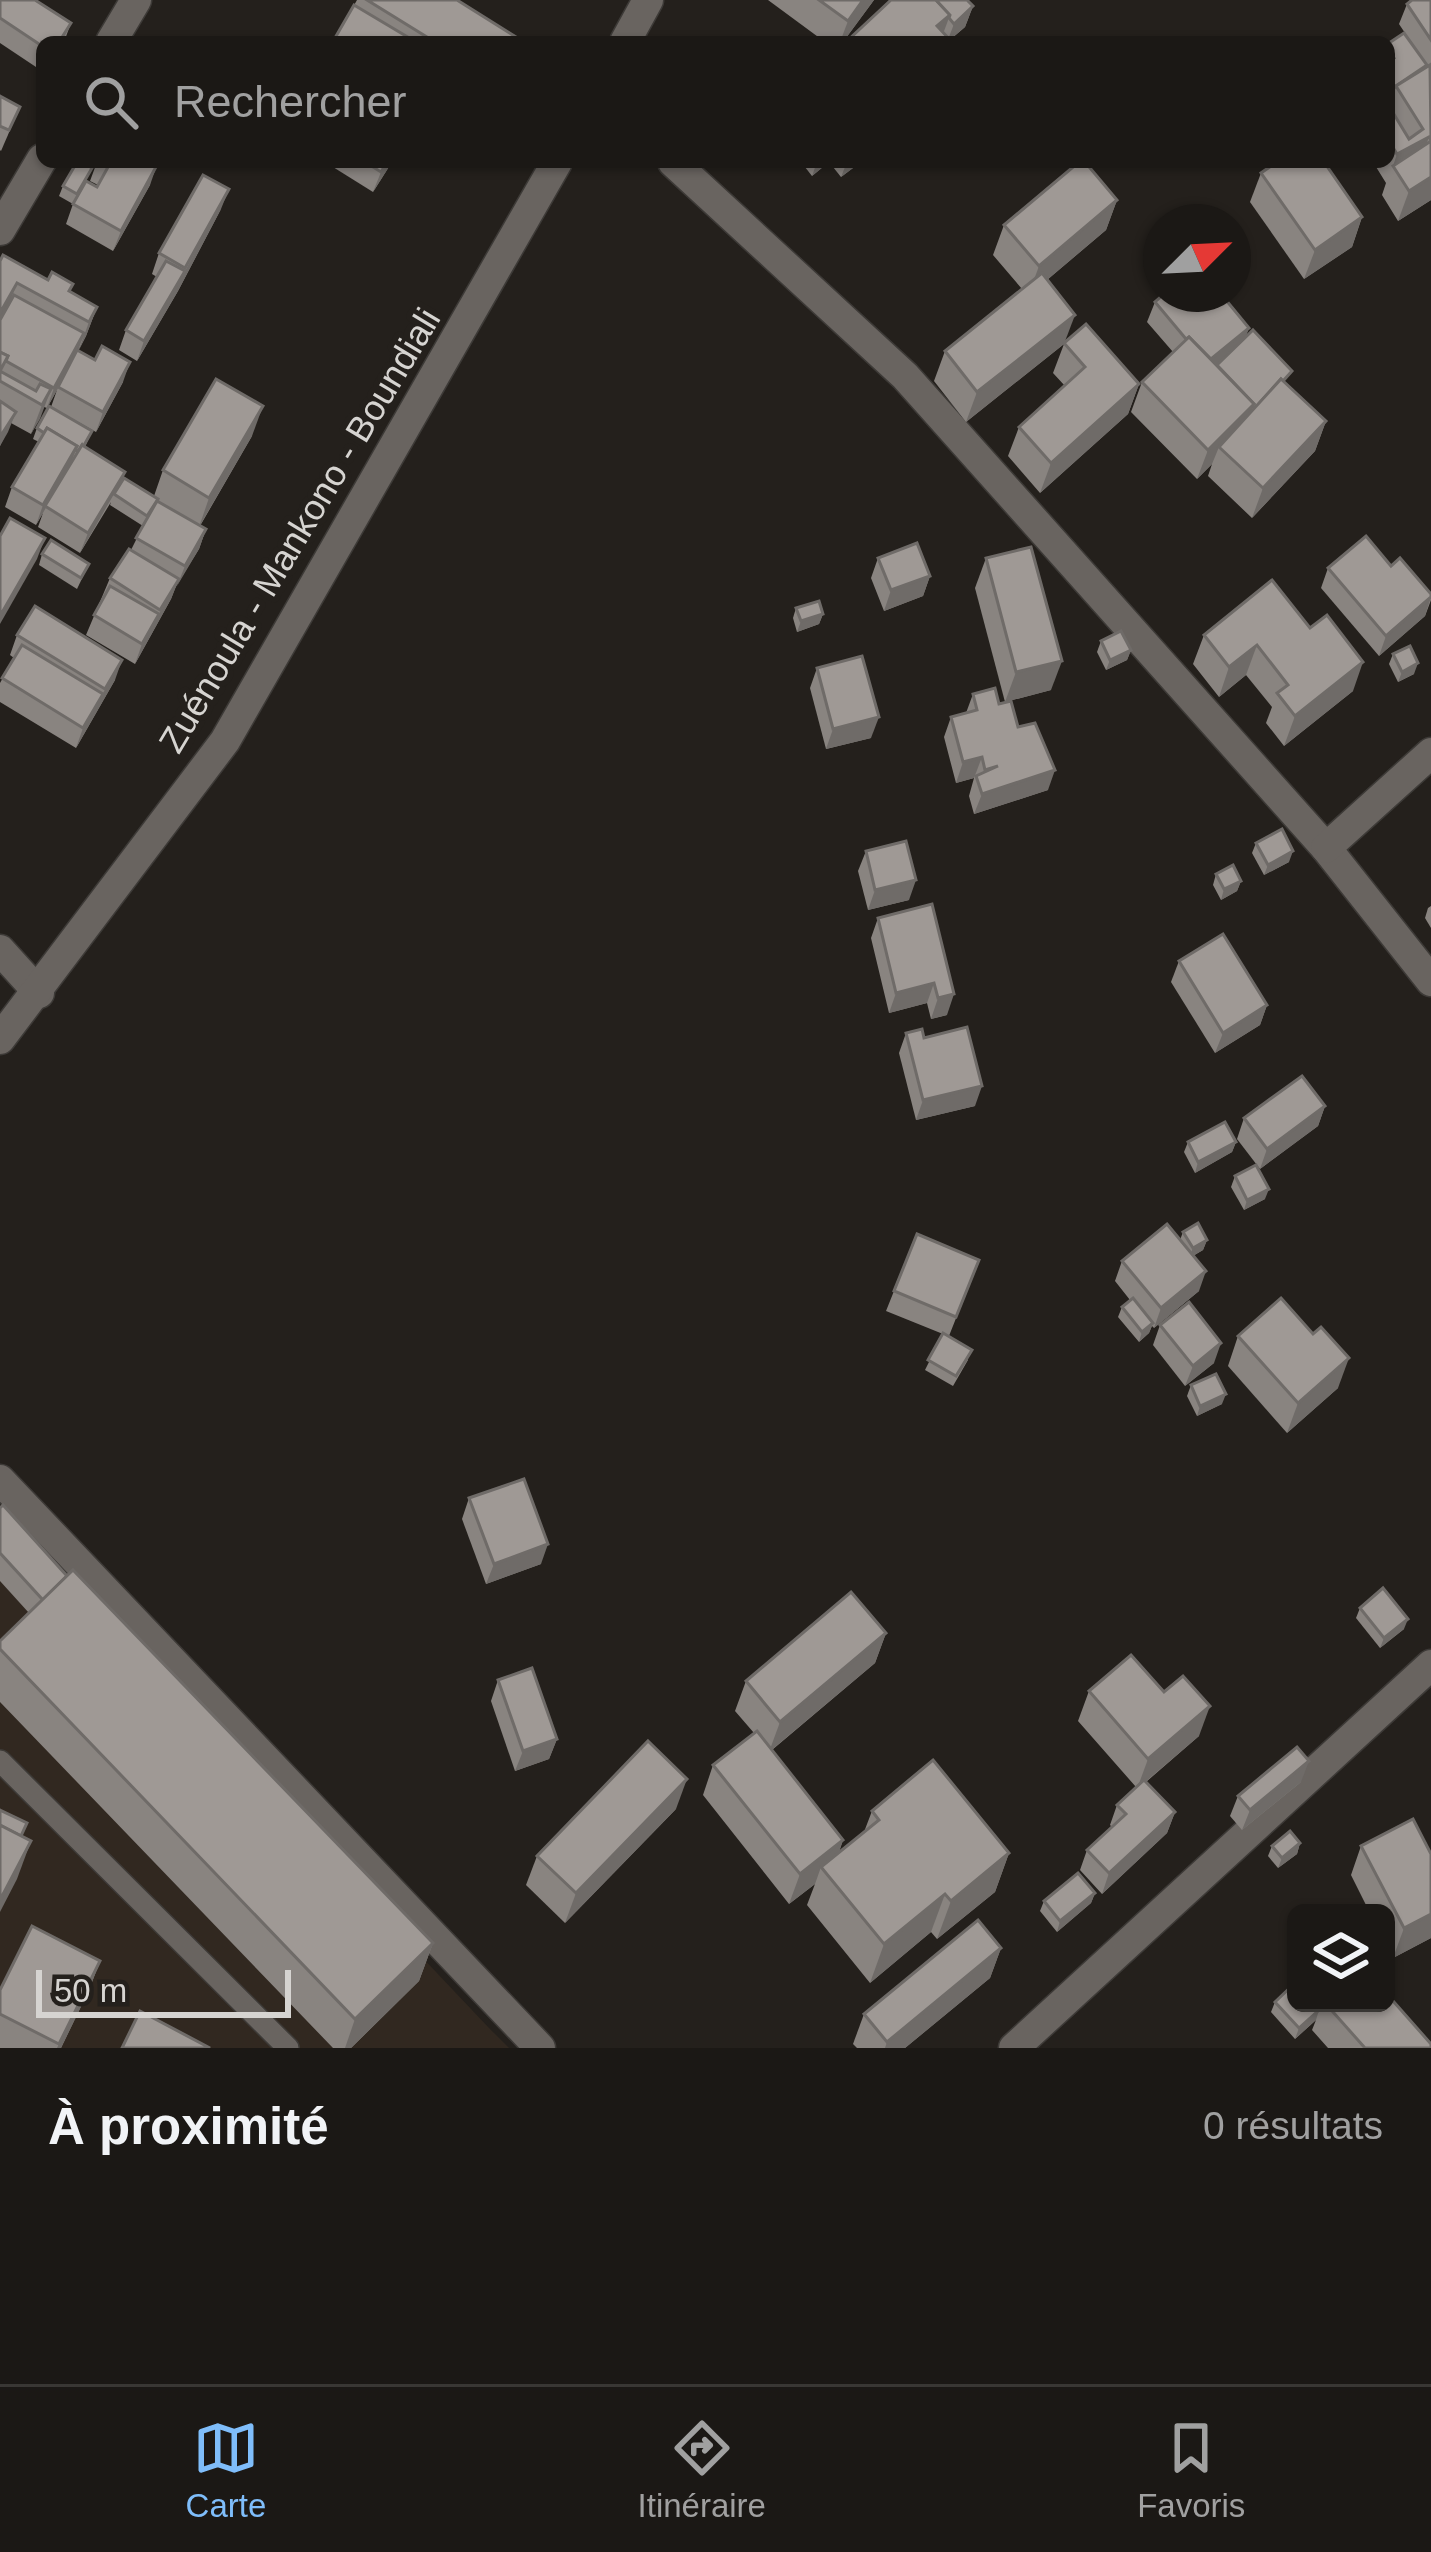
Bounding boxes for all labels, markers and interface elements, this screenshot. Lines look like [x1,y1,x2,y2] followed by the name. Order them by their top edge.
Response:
[36,36,1395,168] search box
[78,69,144,135] icon: search
[174,76,407,127] text: Rechercher
[1143,204,1251,312] north arrow
[150,301,448,760] street label: Zuénoula - Mankono - Boundiali
[1287,1904,1395,2012] map controls
[1287,1904,1395,2012] button: layers
[36,1964,291,2017] scale bar
[54,1972,127,2009] text: 50 m
[48,2098,329,2155] text: À proximité
[1203,2104,1383,2147] text: 0 résultats
[186,2415,266,2525] tab: Carte
[638,2415,766,2525] tab: Itinéraire
[1137,2415,1245,2525] tab: Favoris

